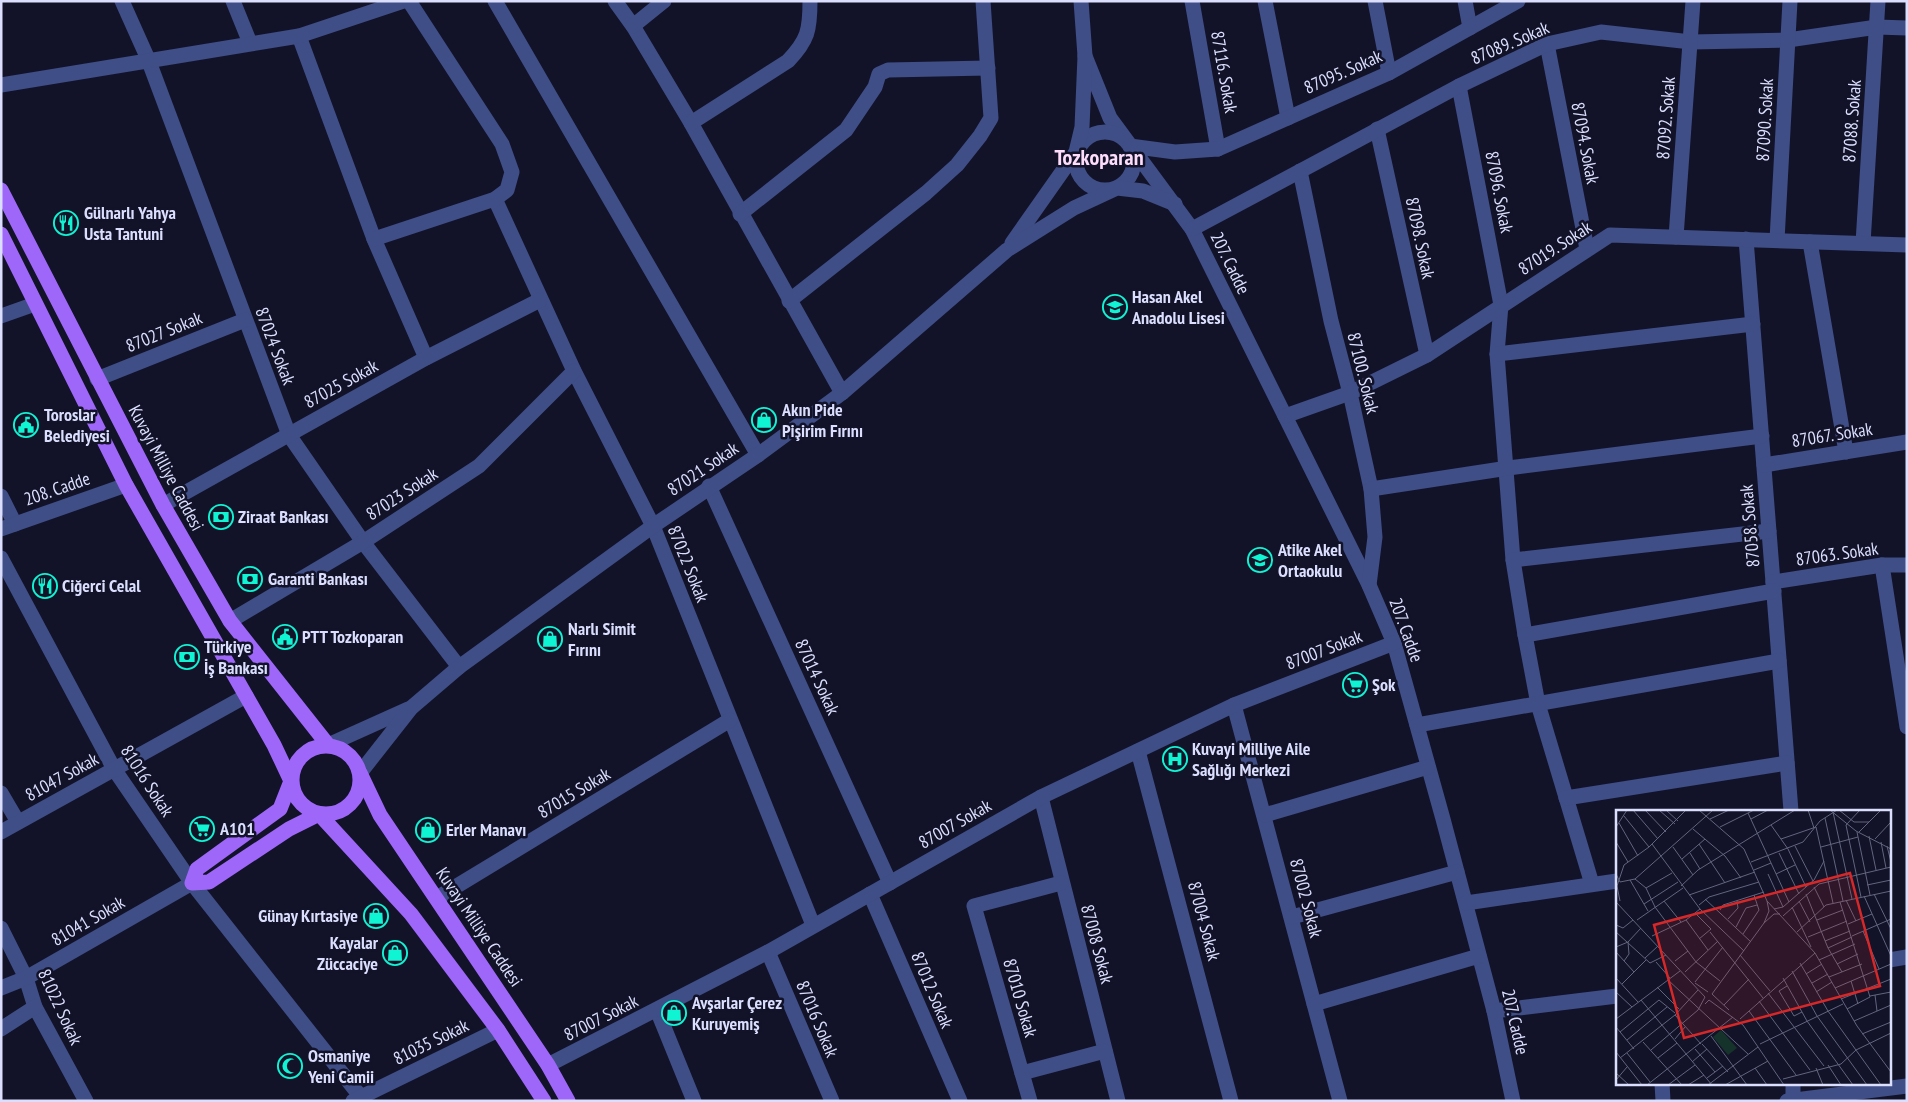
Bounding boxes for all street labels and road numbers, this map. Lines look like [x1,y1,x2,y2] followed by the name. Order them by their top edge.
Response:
[1467,16,1553,69] street label: 87089. Sokak
[1206,29,1243,115] street label: 87116. Sokak
[1300,44,1385,99] street label: 87095. Sokak
[1651,76,1680,160] street label: 87092. Sokak
[1751,78,1778,162] street label: 87090. Sokak
[1837,79,1866,163] street label: 87088. Sokak
[1566,100,1605,186] street label: 87094. Sokak
[1480,149,1519,235] street label: 87096. Sokak
[1401,195,1440,281] street label: 87098. Sokak
[1514,215,1596,280] street label: 87019. Sokak
[1205,228,1255,298] street label: 207. Cadde
[250,304,301,388] street label: 87024 Sokak
[122,306,205,357] street label: 87027 Sokak
[1342,330,1385,416] street label: 87100. Sokak
[300,354,382,413] street label: 87025 Sokak
[124,401,209,534] street label: Kuvayi Milliye Caddesi
[1790,417,1874,452] street label: 87067. Sokak
[663,436,743,501] street label: 87021 Sokak
[362,462,442,525] street label: 87023 Sokak
[21,467,93,511] street label: 208. Cadde
[1734,484,1765,568] street label: 87058. Sokak
[663,522,714,606] street label: 87022 Sokak
[1794,536,1880,571] street label: 87063. Sokak
[1384,595,1429,665] street label: 207. Cadde
[1282,624,1365,675] street label: 87007 Sokak
[790,635,845,718] street label: 87014 Sokak
[116,741,179,821] street label: 81016 Sokak
[21,747,102,806] street label: 81047 Sokak
[533,762,614,823] street label: 87015 Sokak
[914,794,995,854] street label: 87007 Sokak
[1285,856,1328,940] street label: 87002 Sokak
[431,863,528,991] street label: Kuvayi Milliye Caddesi
[1183,879,1226,963] street label: 87004 Sokak
[47,890,129,951] street label: 81041 Sokak
[1076,902,1119,986] street label: 87008 Sokak
[906,948,959,1032] street label: 87012 Sokak
[998,956,1043,1040] street label: 87010 Sokak
[33,965,88,1048] street label: 81022 Sokak
[791,977,844,1061] street label: 87016 Sokak
[1497,987,1534,1057] street label: 207. Cadde
[560,989,642,1046] street label: 87007 Sokak
[389,1013,472,1070] street label: 81035 Sokak

